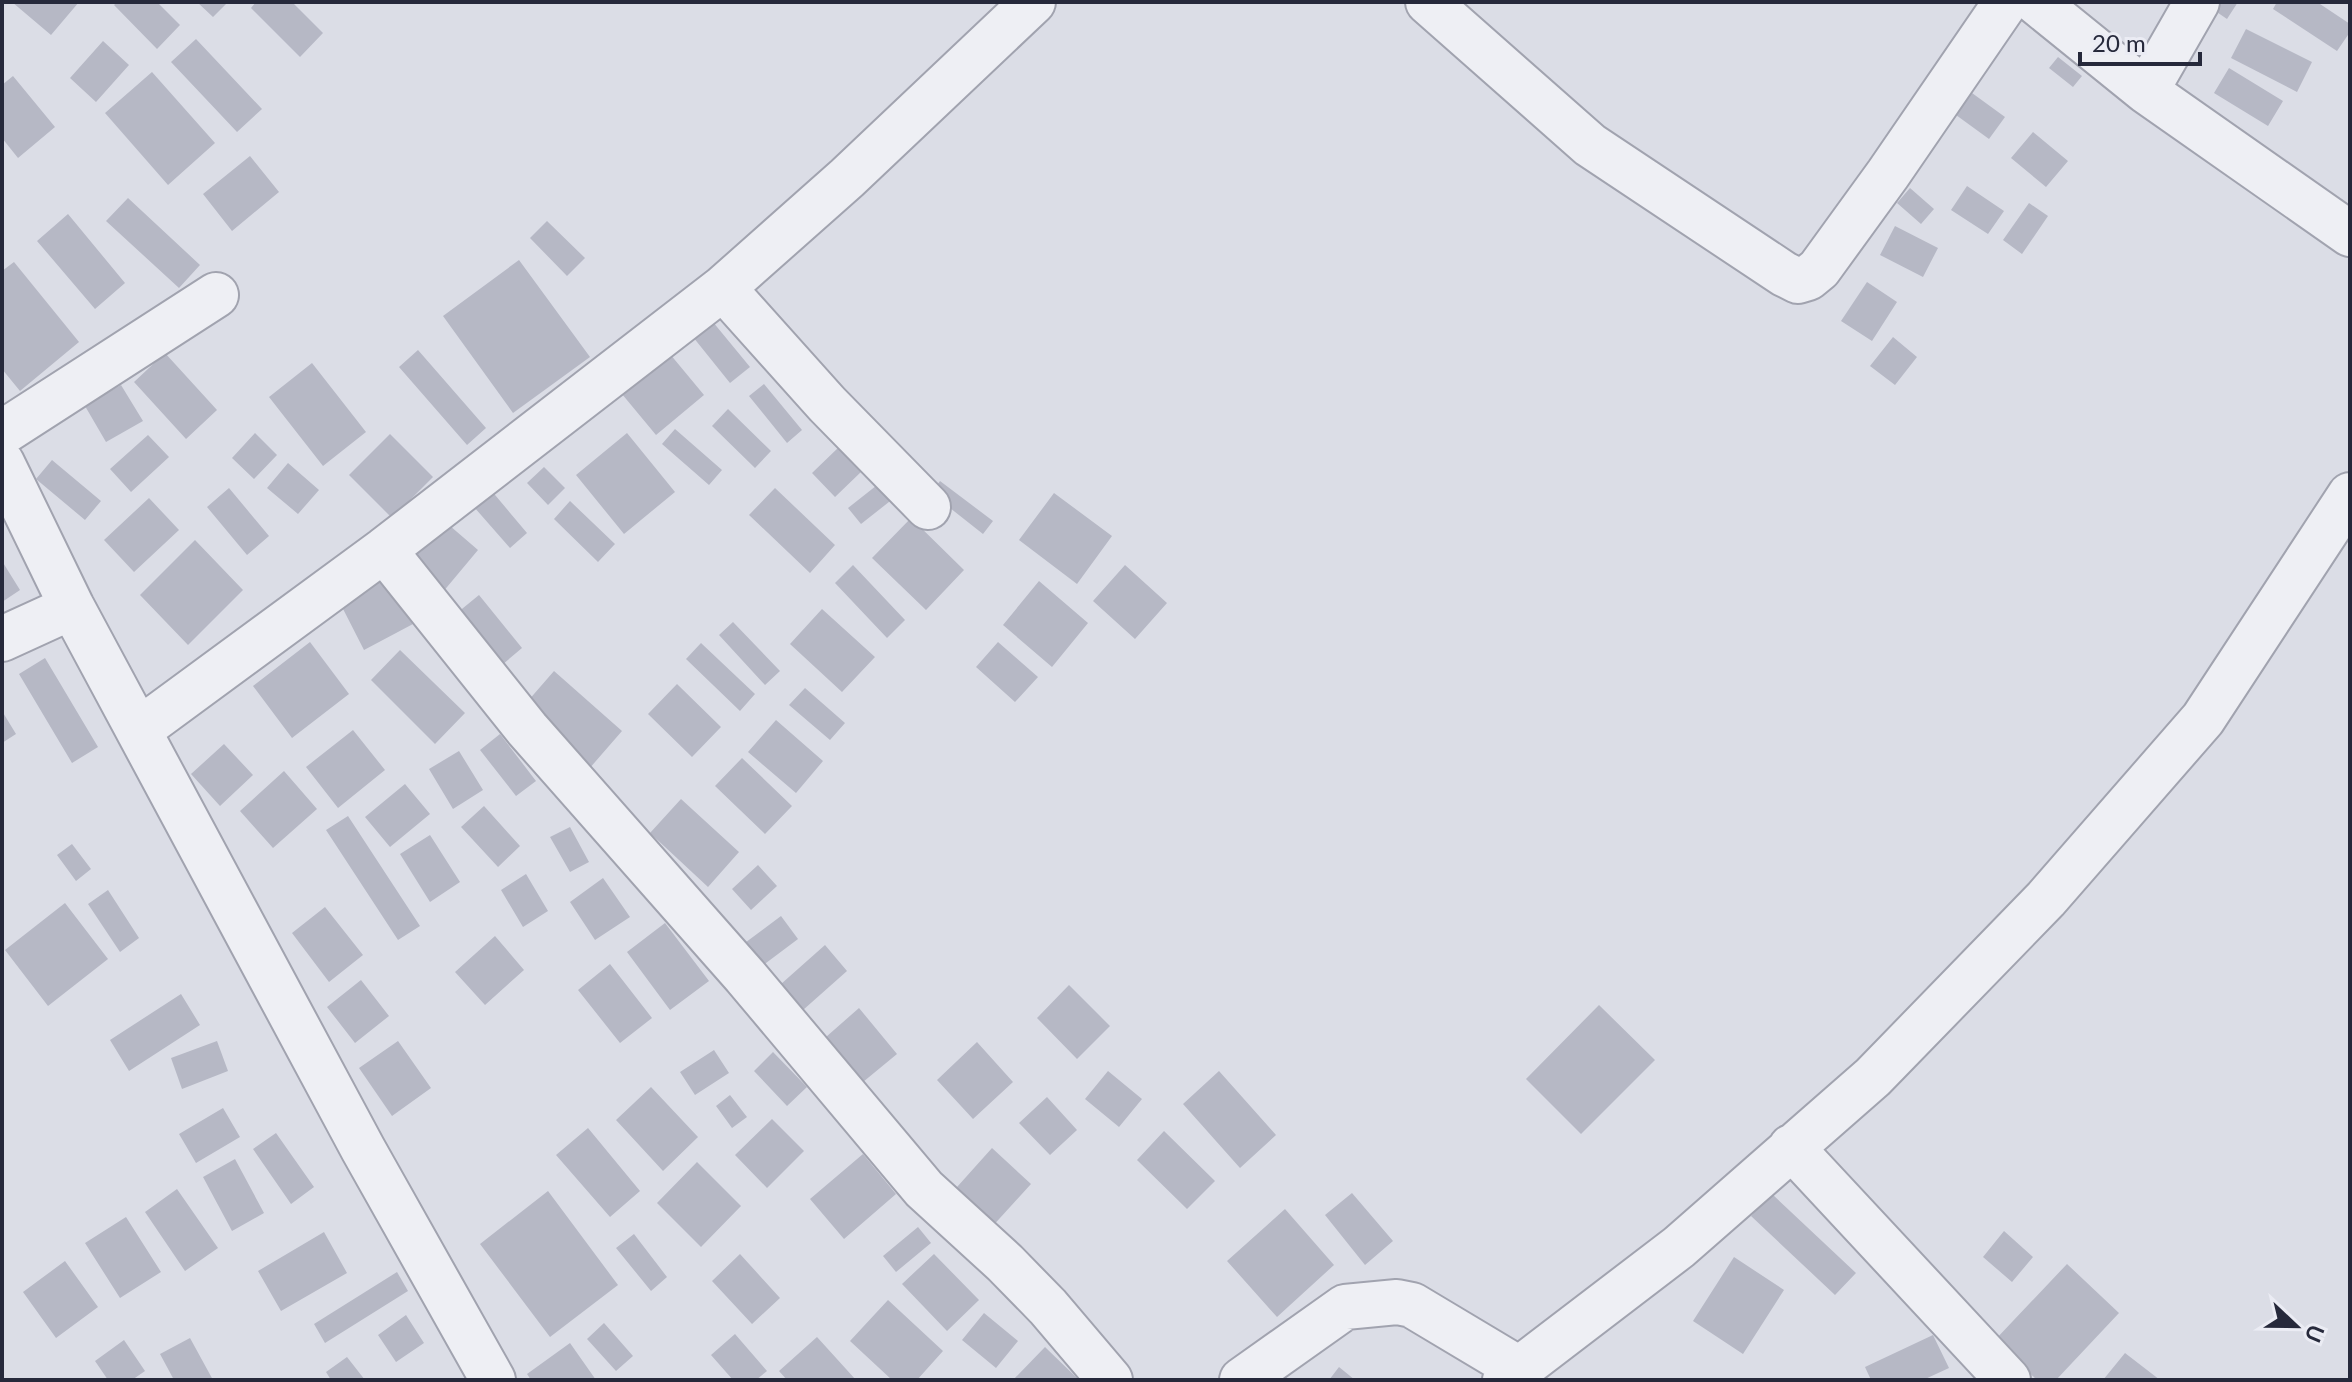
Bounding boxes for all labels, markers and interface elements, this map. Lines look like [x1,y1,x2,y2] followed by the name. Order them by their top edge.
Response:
[2080,16,2200,66] scale bar
[2092,28,2146,57] text: 20 m
[2256,1286,2336,1366] north arrow
[2299,1321,2331,1346] text: U

